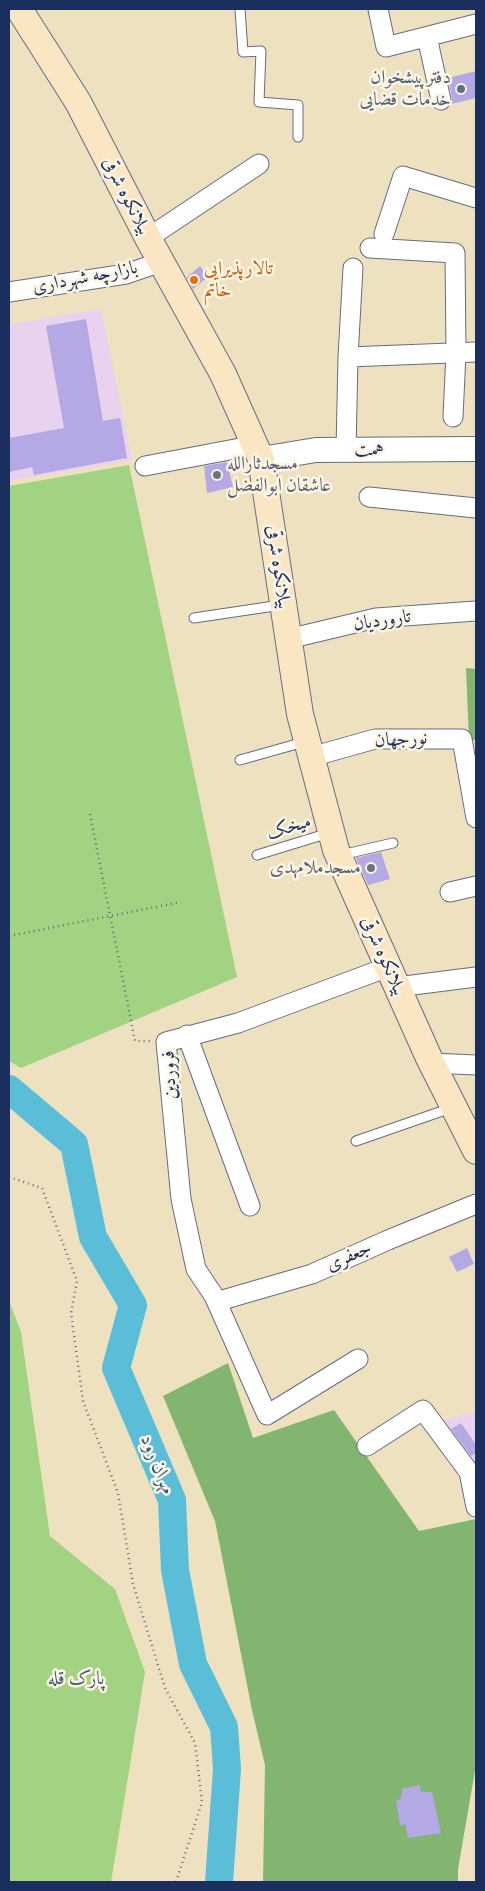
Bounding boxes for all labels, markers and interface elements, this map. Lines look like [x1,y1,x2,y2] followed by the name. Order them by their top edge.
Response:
[359,67,451,111] place label: دفترپیشخوان خدمات قضایی
[455,83,467,95] marker: دفترپیشخوان خدمات قضایی
[97,153,155,239] street label: بیلانکوه شرقی
[30,257,140,299] street label: بازارچه شهرداری
[204,258,273,302] place label: تالارپذیرایی خاتم
[188,274,200,286] marker: تالارپذیرایی خاتم
[354,439,384,461] street label: همت
[227,453,331,497] place label: مسجدثارالله عاشقان ابوالفضل
[211,469,223,481] marker: مسجدثارالله عاشقان ابوالفضل
[261,524,295,610] street label: بیلانکوه شرقی
[352,606,412,636] street label: تاروردیان
[374,727,428,753] street label: نورجهان
[264,811,314,845] street label: میخک
[270,857,361,879] place label: مسجدملامهدی
[365,862,377,874] marker: مسجدملامهدی
[355,913,411,999] street label: بیلانکوه شرقی
[157,1050,183,1100] street label: فروردین
[323,1237,375,1277] street label: جعفری
[134,1432,180,1498] water label: مهران رود
[48,1668,104,1690] park label: پارک قله

